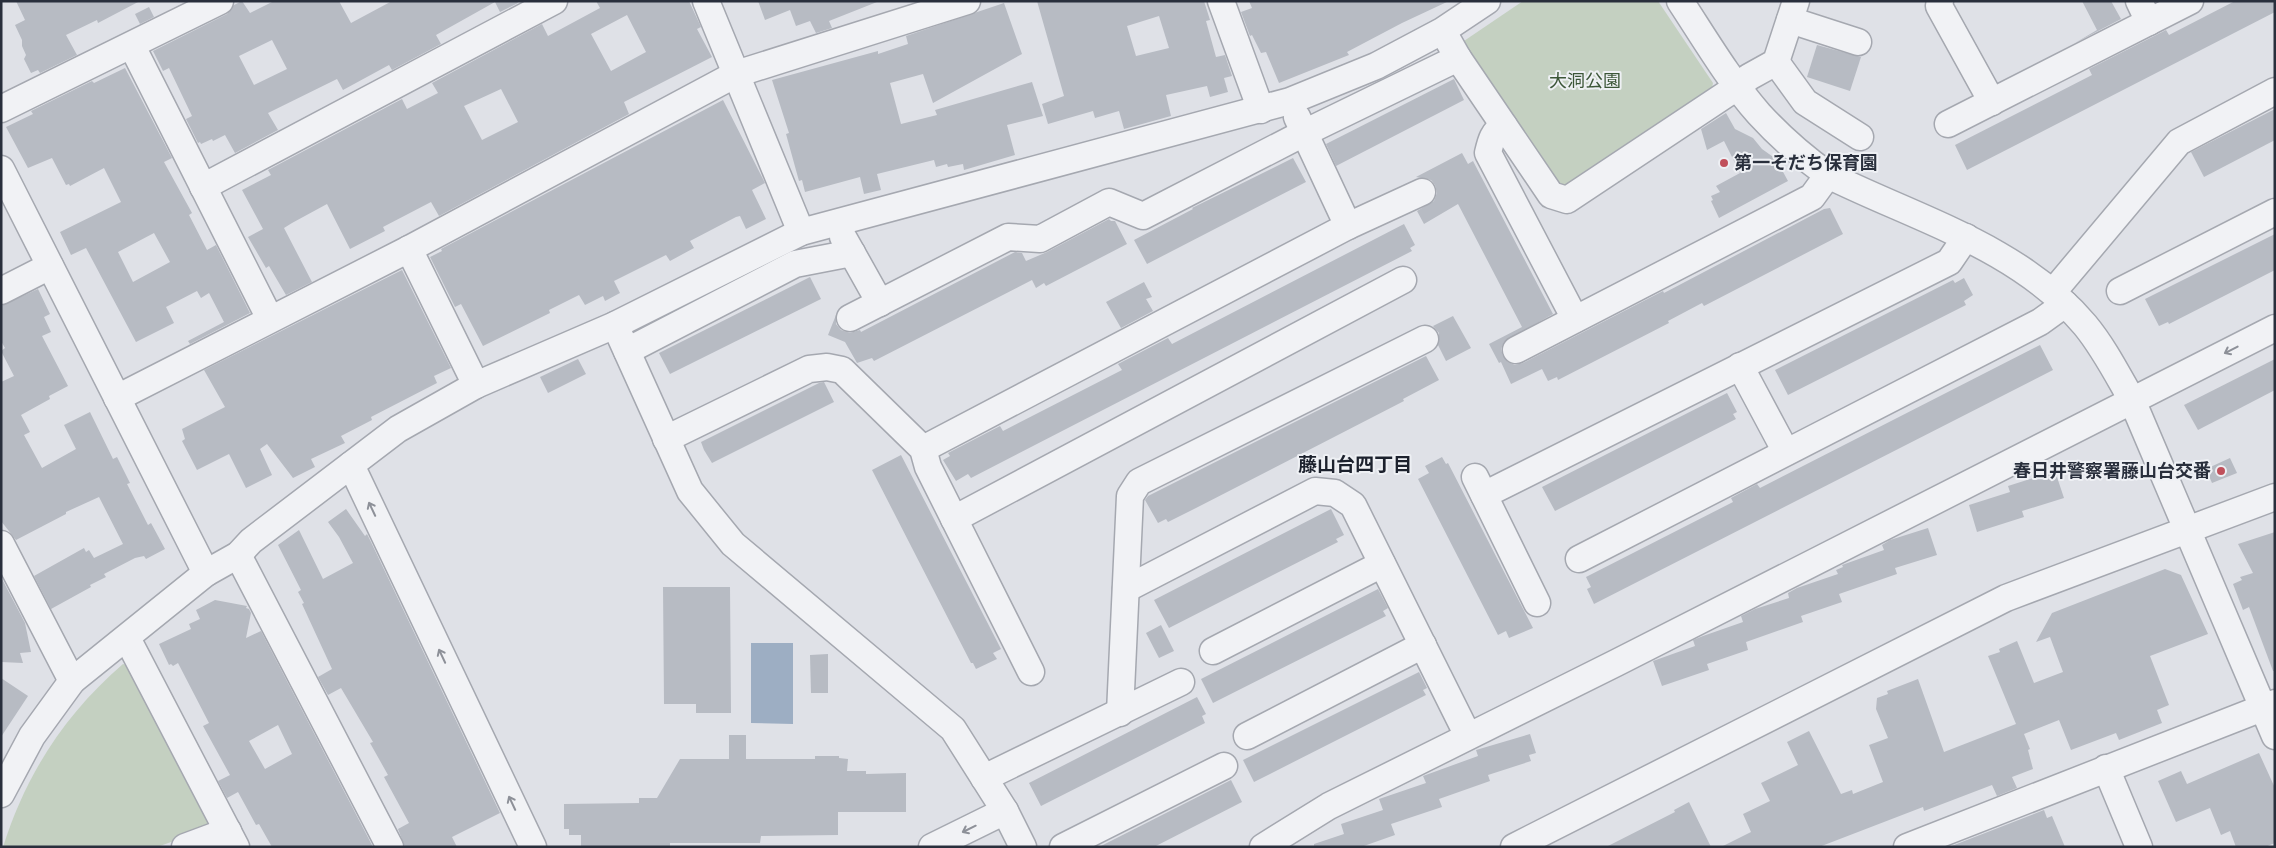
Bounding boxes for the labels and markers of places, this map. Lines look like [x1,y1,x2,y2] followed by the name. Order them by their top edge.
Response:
[1734,153,1878,176] place label: 第一そだち保育園
[1718,157,1730,169] marker: 第一そだち保育園
[2013,461,2211,484] place label: 春日井警察署藤山台交番
[2215,465,2227,477] marker: 春日井警察署藤山台交番

